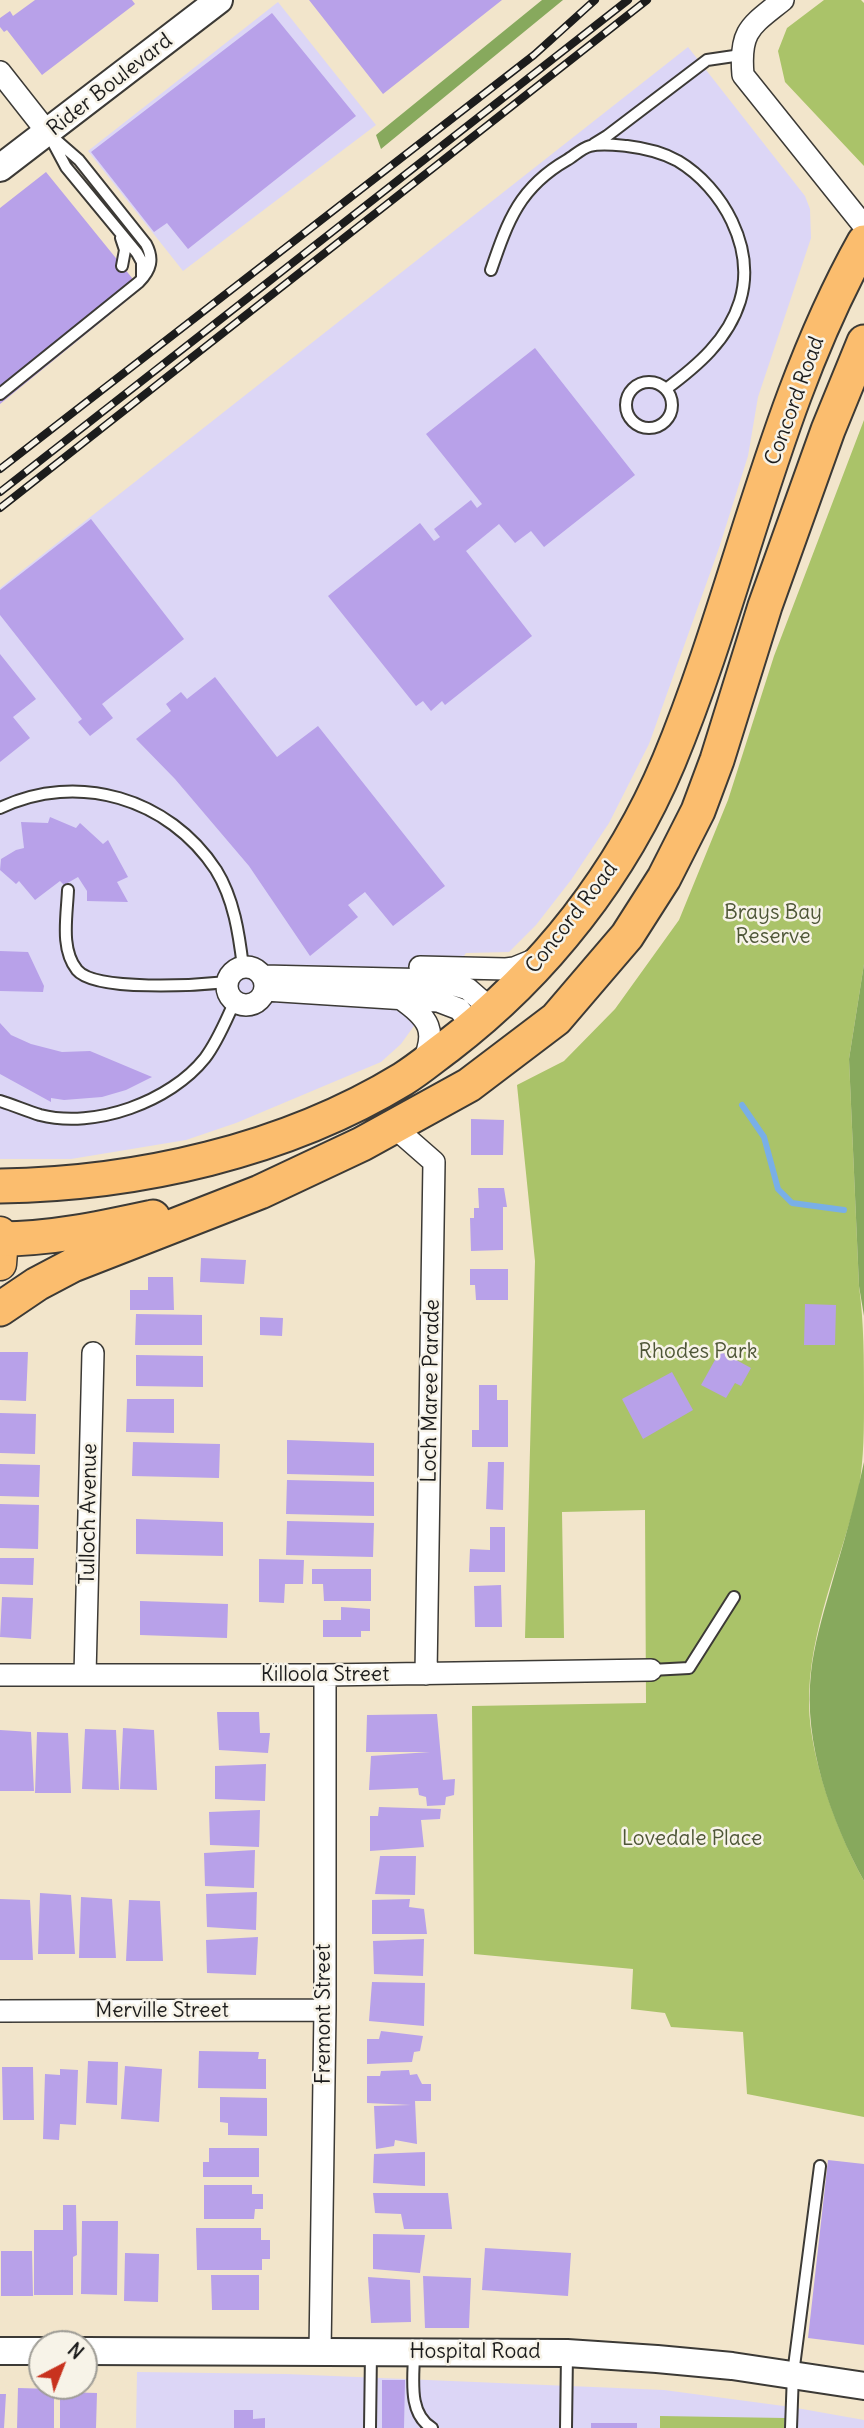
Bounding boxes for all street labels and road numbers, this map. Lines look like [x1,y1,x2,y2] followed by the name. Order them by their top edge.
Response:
[42,28,178,142] street label: Rider Boulevard
[760,333,830,469] street label: Concord Road
[521,857,623,979] street label: Concord Road
[417,1299,445,1483] street label: Loch Maree Parade
[75,1443,103,1585] street label: Tulloch Avenue
[261,1662,389,1688] street label: Killoola Street
[311,1944,337,2084] street label: Fremont Street
[95,1998,229,2024] street label: Merville Street
[409,2339,541,2365] street label: Hospital Road

